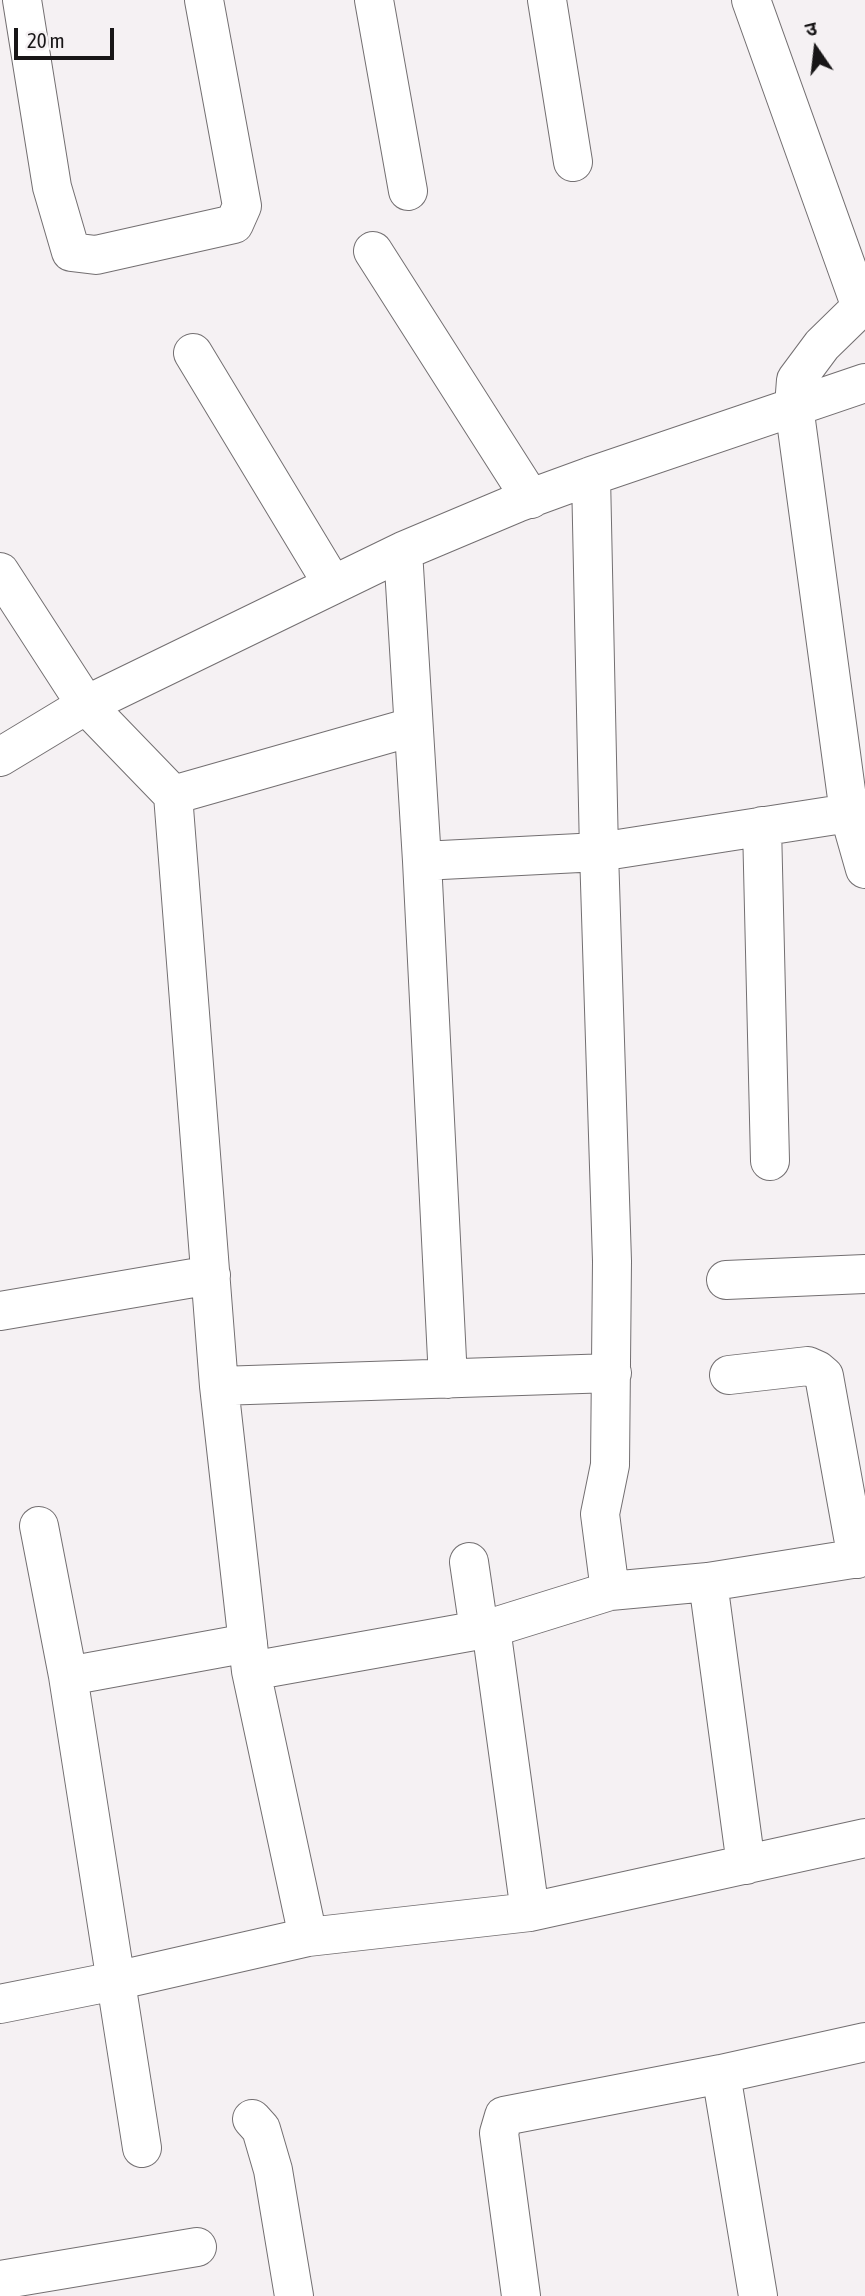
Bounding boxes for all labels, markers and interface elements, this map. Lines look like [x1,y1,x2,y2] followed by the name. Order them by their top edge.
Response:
[18,14,117,58] scale bar
[781,14,851,84] north arrow
[803,17,819,41] text: उ
[27,28,65,52] text: 20 m

